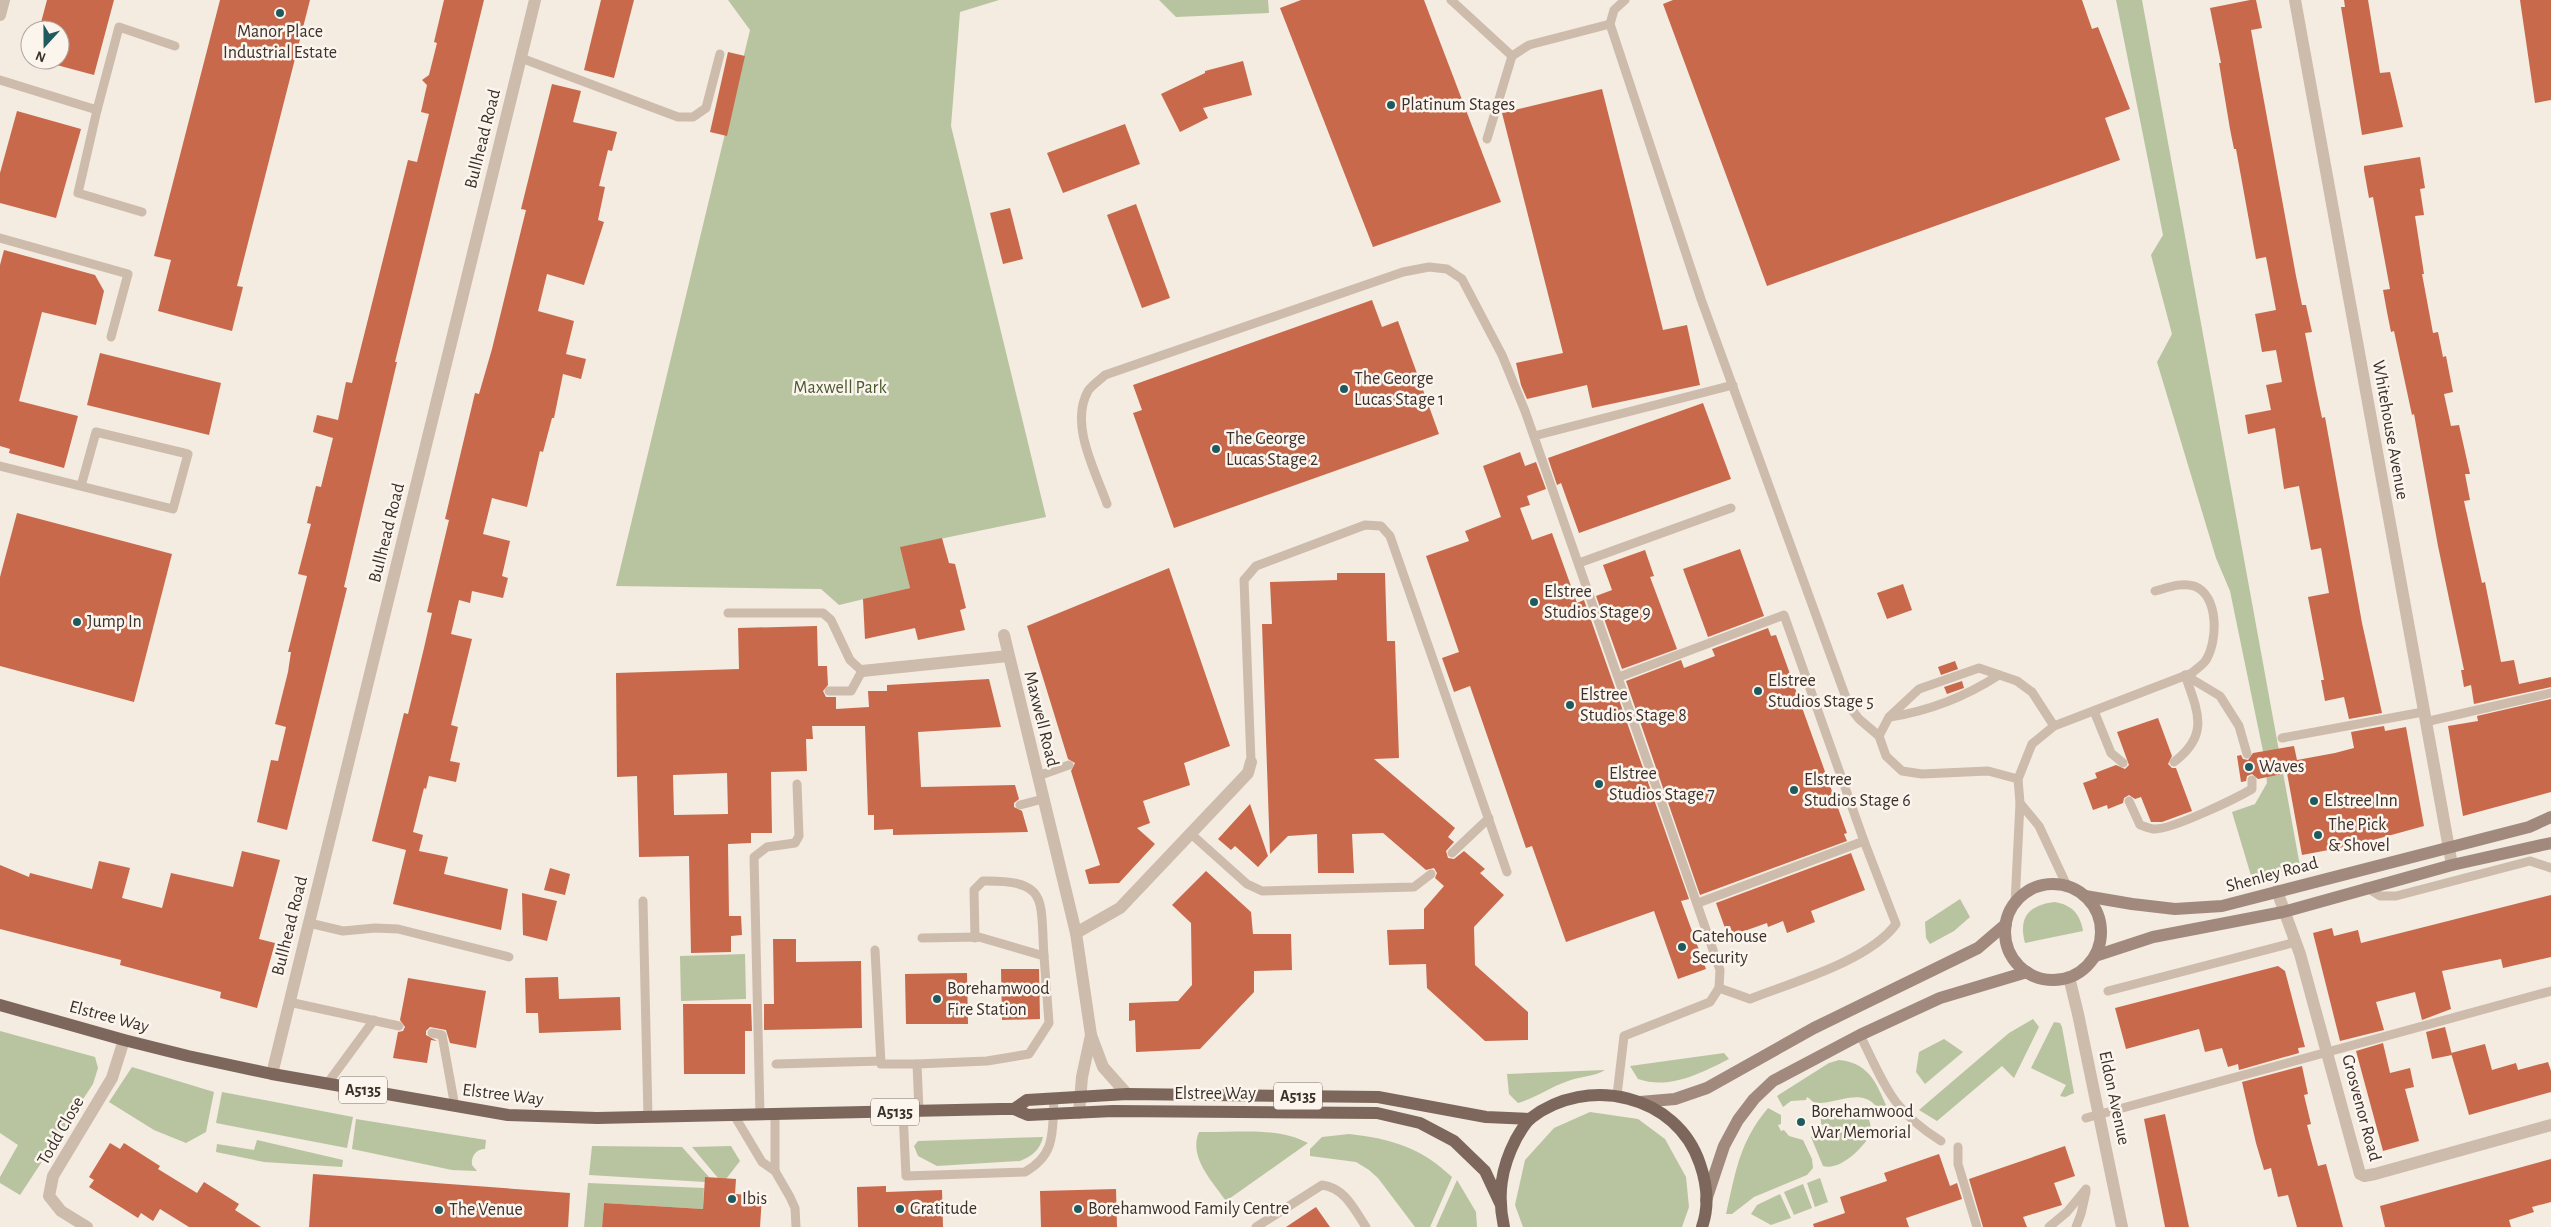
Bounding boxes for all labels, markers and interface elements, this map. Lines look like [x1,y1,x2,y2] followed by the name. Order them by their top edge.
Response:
[274,7,286,19] marker: Manor Place Industrial Estate
[20,20,70,70] north arrow
[223,23,337,62] place label: Manor Place Industrial Estate
[34,48,48,64] text: N
[462,87,504,191] street label: Bullhead Road
[1401,96,1515,114] place label: Platinum Stages
[1385,99,1397,111] marker: Platinum Stages
[2369,359,2411,501] street label: Whitehouse Avenue
[1354,370,1444,409] place label: The George Lucas Stage 1
[793,379,887,397] park label: Maxwell Park
[1338,383,1350,395] marker: The George Lucas Stage 1
[1226,430,1318,469] place label: The George Lucas Stage 2
[1210,443,1222,455] marker: The George Lucas Stage 2
[366,481,408,585] street label: Bullhead Road
[1544,583,1651,622] place label: Elstree Studios Stage 9
[1528,596,1540,608] marker: Elstree Studios Stage 9
[87,613,142,631] place label: Jump In
[71,616,83,628] marker: Jump In
[1020,669,1062,769] street label: Maxwell Road
[1768,672,1874,711] place label: Elstree Studios Stage 5
[1752,685,1764,697] marker: Elstree Studios Stage 5
[1580,686,1687,725] place label: Elstree Studios Stage 8
[1564,699,1576,711] marker: Elstree Studios Stage 8
[2259,758,2305,776] place label: Waves
[2243,761,2255,773] marker: Waves
[1609,765,1715,804] place label: Elstree Studios Stage 7
[1804,771,1911,810] place label: Elstree Studios Stage 6
[1593,778,1605,790] marker: Elstree Studios Stage 7
[1788,784,1800,796] marker: Elstree Studios Stage 6
[2324,792,2398,810] place label: Elstree Inn
[2308,795,2320,807] marker: Elstree Inn
[2328,816,2390,855] place label: The Pick & Shovel
[2312,829,2324,841] marker: The Pick & Shovel
[2224,854,2320,896] street label: Shenley Road
[269,874,311,978] street label: Bullhead Road
[1692,928,1767,967] place label: Gatehouse Security
[1676,941,1688,953] marker: Gatehouse Security
[947,980,1050,1019] place label: Borehamwood Fire Station
[931,993,943,1005] marker: Borehamwood Fire Station
[67,998,151,1036] street label: Elstree Way
[2095,1049,2133,1147] street label: Eldon Avenue
[2338,1053,2384,1163] street label: Grosvenor Road
[339,1076,387,1104] road number: A5135
[461,1081,545,1109] street label: Elstree Way
[1274,1082,1322,1110] road number: A5135
[1174,1085,1256,1103] street label: Elstree Way
[34,1094,88,1168] street label: Todd Close
[871,1098,919,1126] road number: A5135
[1811,1103,1914,1142] place label: Borehamwood War Memorial
[1795,1116,1807,1128] marker: Borehamwood War Memorial
[742,1190,767,1208] place label: Ibis
[726,1193,738,1205] marker: Ibis
[910,1200,977,1218] place label: Gratitude
[1088,1200,1289,1218] place label: Borehamwood Family Centre
[449,1201,523,1219] place label: The Venue
[894,1203,906,1215] marker: Gratitude
[1072,1203,1084,1215] marker: Borehamwood Family Centre
[433,1204,445,1216] marker: The Venue

